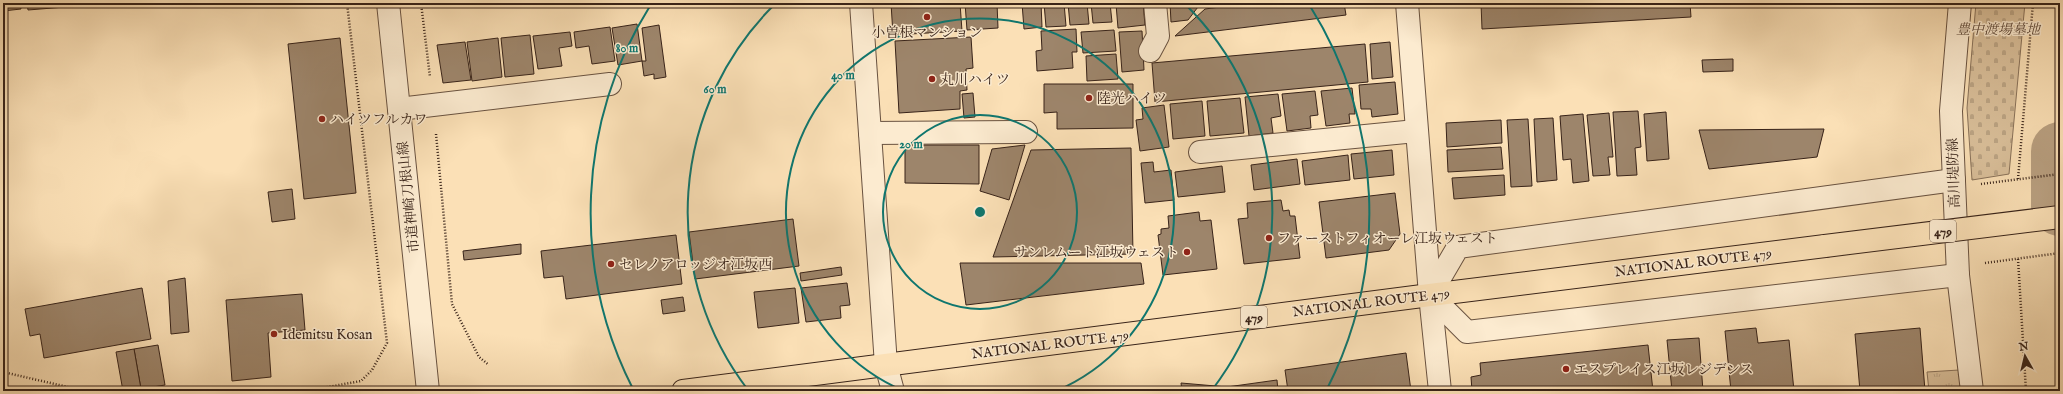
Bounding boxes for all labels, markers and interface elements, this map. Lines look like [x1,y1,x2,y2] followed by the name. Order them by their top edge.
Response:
[922,12,932,22] marker: 小曽根マンション
[1956,21,2042,39] park label: 豊中渡場墓地
[871,24,983,42] place label: 小曽根マンション
[616,41,639,56] text: 80 m
[831,68,856,83] text: 40 m
[940,71,1010,89] place label: 丸川ハイツ
[927,74,937,84] marker: 丸川ハイツ
[704,82,727,97] text: 60 m
[1097,90,1167,108] place label: 陸光ハイツ
[1084,93,1094,103] marker: 陸光ハイツ
[330,111,427,129] place label: ハイツフルカワ
[317,114,327,124] marker: ハイツフルカワ
[899,137,923,152] text: 20 m
[1944,138,1964,208] street label: 高川堤防線
[394,140,424,254] street label: 市道神崎刀根山線
[973,205,987,219] centre of rings
[1930,220,1956,242] road number: 479
[1277,230,1498,248] place label: ファーストフィオーレ江坂ウェスト
[1264,233,1274,243] marker: ファーストフィオーレ江坂ウェスト
[1014,244,1179,262] place label: サンレムート江坂ウェスト
[1613,244,1773,282] street label: NATIONAL ROUTE 479
[1182,247,1192,257] marker: サンレムート江坂ウェスト
[619,256,772,274] place label: セレノアロッジオ江坂西
[606,259,616,269] marker: セレノアロッジオ江坂西
[1291,284,1451,322] street label: NATIONAL ROUTE 479
[1241,306,1267,328] road number: 479
[282,326,373,344] place label: Idemitsu Kosan
[970,326,1130,364] street label: NATIONAL ROUTE 479
[269,329,279,339] marker: Idemitsu Kosan
[2005,336,2045,376] north arrow
[2017,339,2030,355] text: N
[1574,361,1754,379] place label: エスプレイス江坂レジデンス
[1561,364,1571,374] marker: エスプレイス江坂レジデンス

